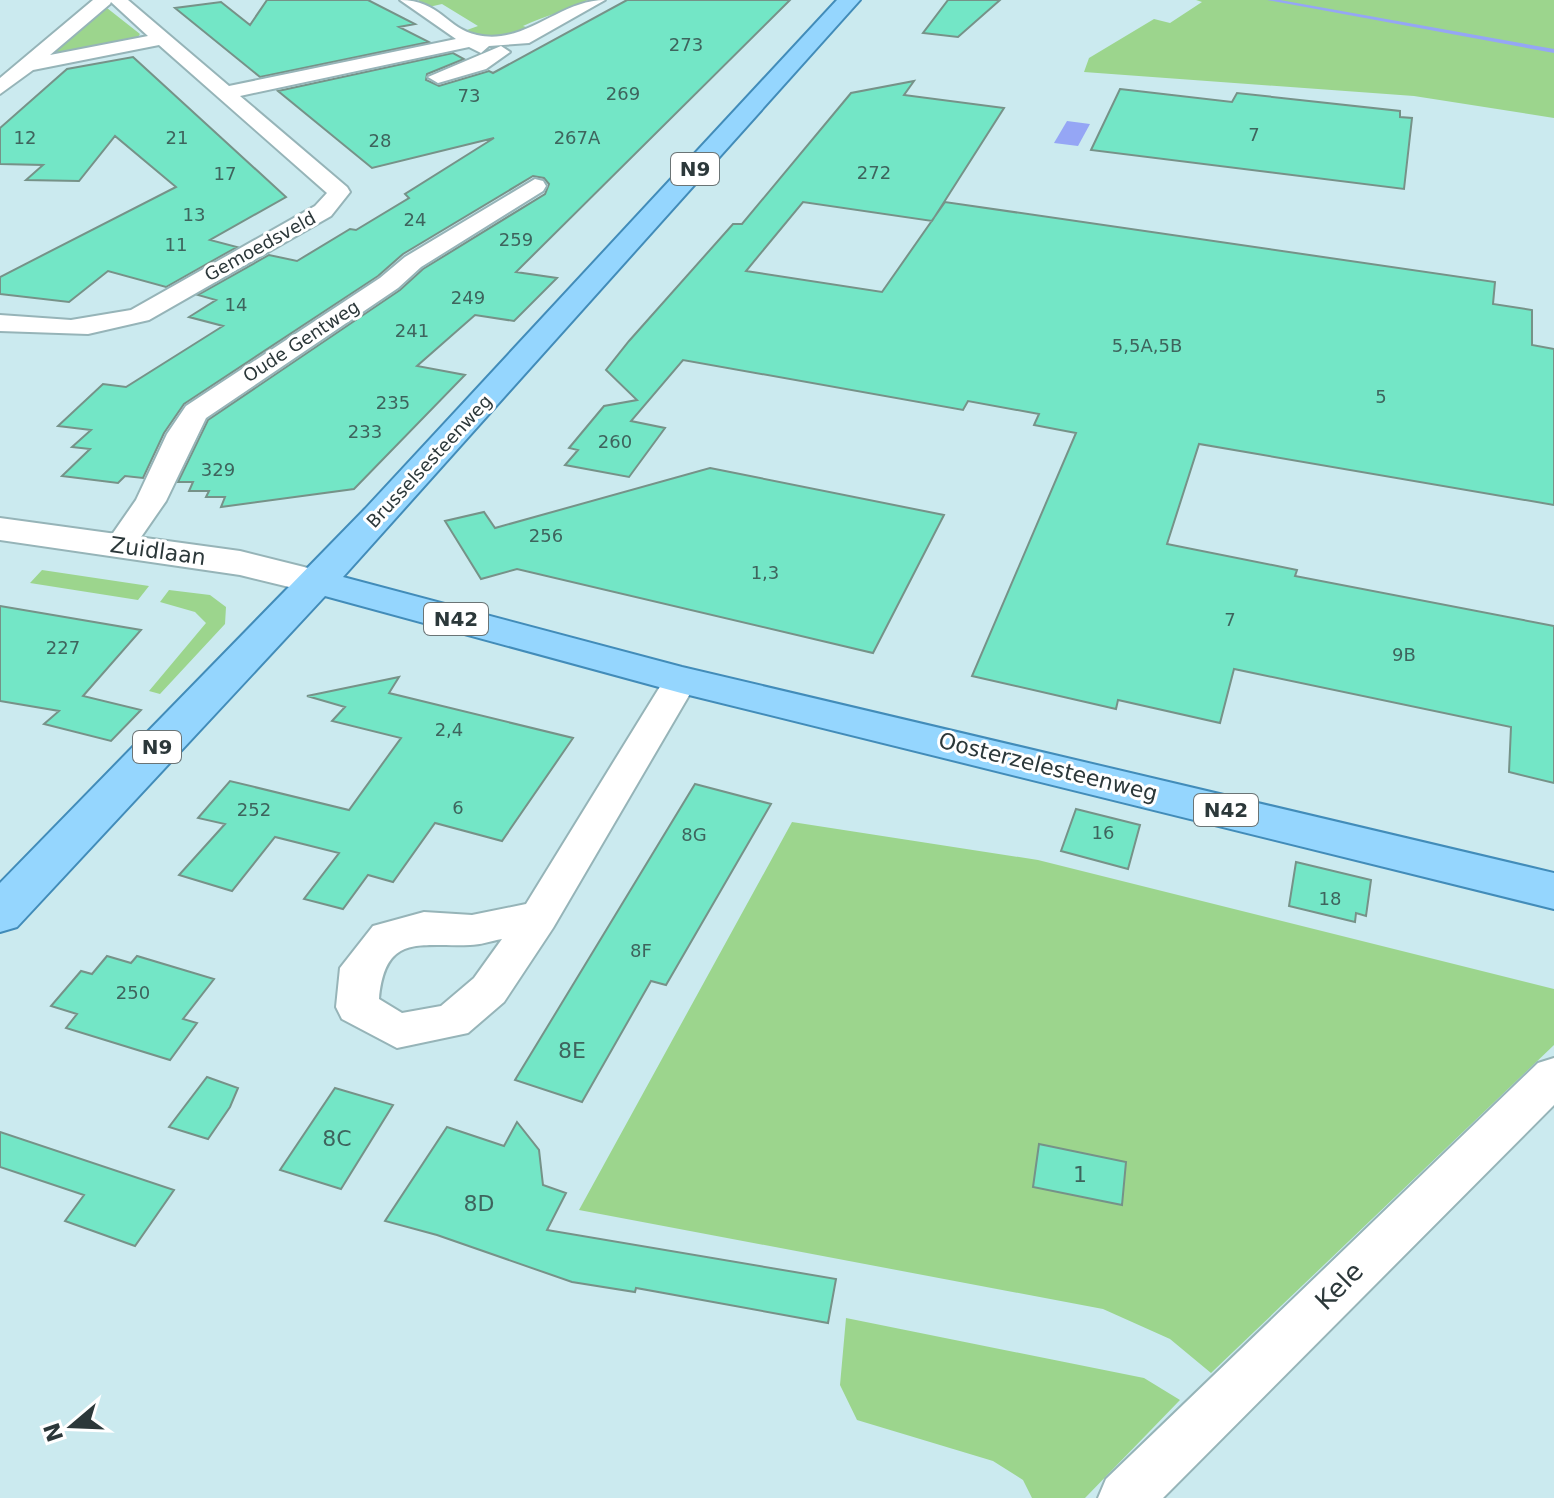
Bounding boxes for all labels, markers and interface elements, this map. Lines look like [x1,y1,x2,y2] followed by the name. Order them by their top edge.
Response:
[669,34,703,55] house number: 273
[606,83,640,104] house number: 269
[458,85,480,106] house number: 73
[1248,124,1260,145] house number: 7
[14,127,36,148] house number: 12
[166,127,188,148] house number: 21
[554,127,601,148] house number: 267A
[369,130,391,151] house number: 28
[671,153,719,185] road number: N9
[857,162,891,183] house number: 272
[214,163,236,184] house number: 17
[183,204,205,225] house number: 13
[201,207,319,285] street label: Gemoedsveld
[404,209,426,230] house number: 24
[499,229,533,250] house number: 259
[165,234,187,255] house number: 11
[451,287,485,308] house number: 249
[225,294,247,315] house number: 14
[239,296,363,386] street label: Oude Gentweg
[395,320,429,341] house number: 241
[1112,335,1182,356] house number: 5,5A,5B
[1375,386,1387,407] house number: 5
[362,390,496,532] street label: Brusselsesteenweg
[376,392,410,413] house number: 235
[348,421,382,442] house number: 233
[598,431,632,452] house number: 260
[201,459,235,480] house number: 329
[529,525,563,546] house number: 256
[109,532,207,570] street label: Zuidlaan
[751,562,779,583] house number: 1,3
[424,603,488,635] road number: N42
[1224,609,1236,630] house number: 7
[46,637,80,658] house number: 227
[1392,644,1416,665] house number: 9B
[435,719,463,740] house number: 2,4
[936,728,1160,806] street label: Oosterzelesteenweg
[133,731,181,763] road number: N9
[1194,794,1258,826] road number: N42
[452,797,464,818] house number: 6
[237,799,271,820] house number: 252
[1092,822,1114,843] house number: 16
[681,824,707,845] house number: 8G
[1319,888,1341,909] house number: 18
[630,940,652,961] house number: 8F
[116,982,150,1003] house number: 250
[558,1038,586,1063] house number: 8E
[322,1126,352,1151] house number: 8C
[1073,1162,1087,1187] house number: 1
[464,1191,494,1216] house number: 8D
[1309,1256,1369,1316] street label: Kele
[32,1386,112,1466] north arrow
[39,1420,68,1445] text: N

